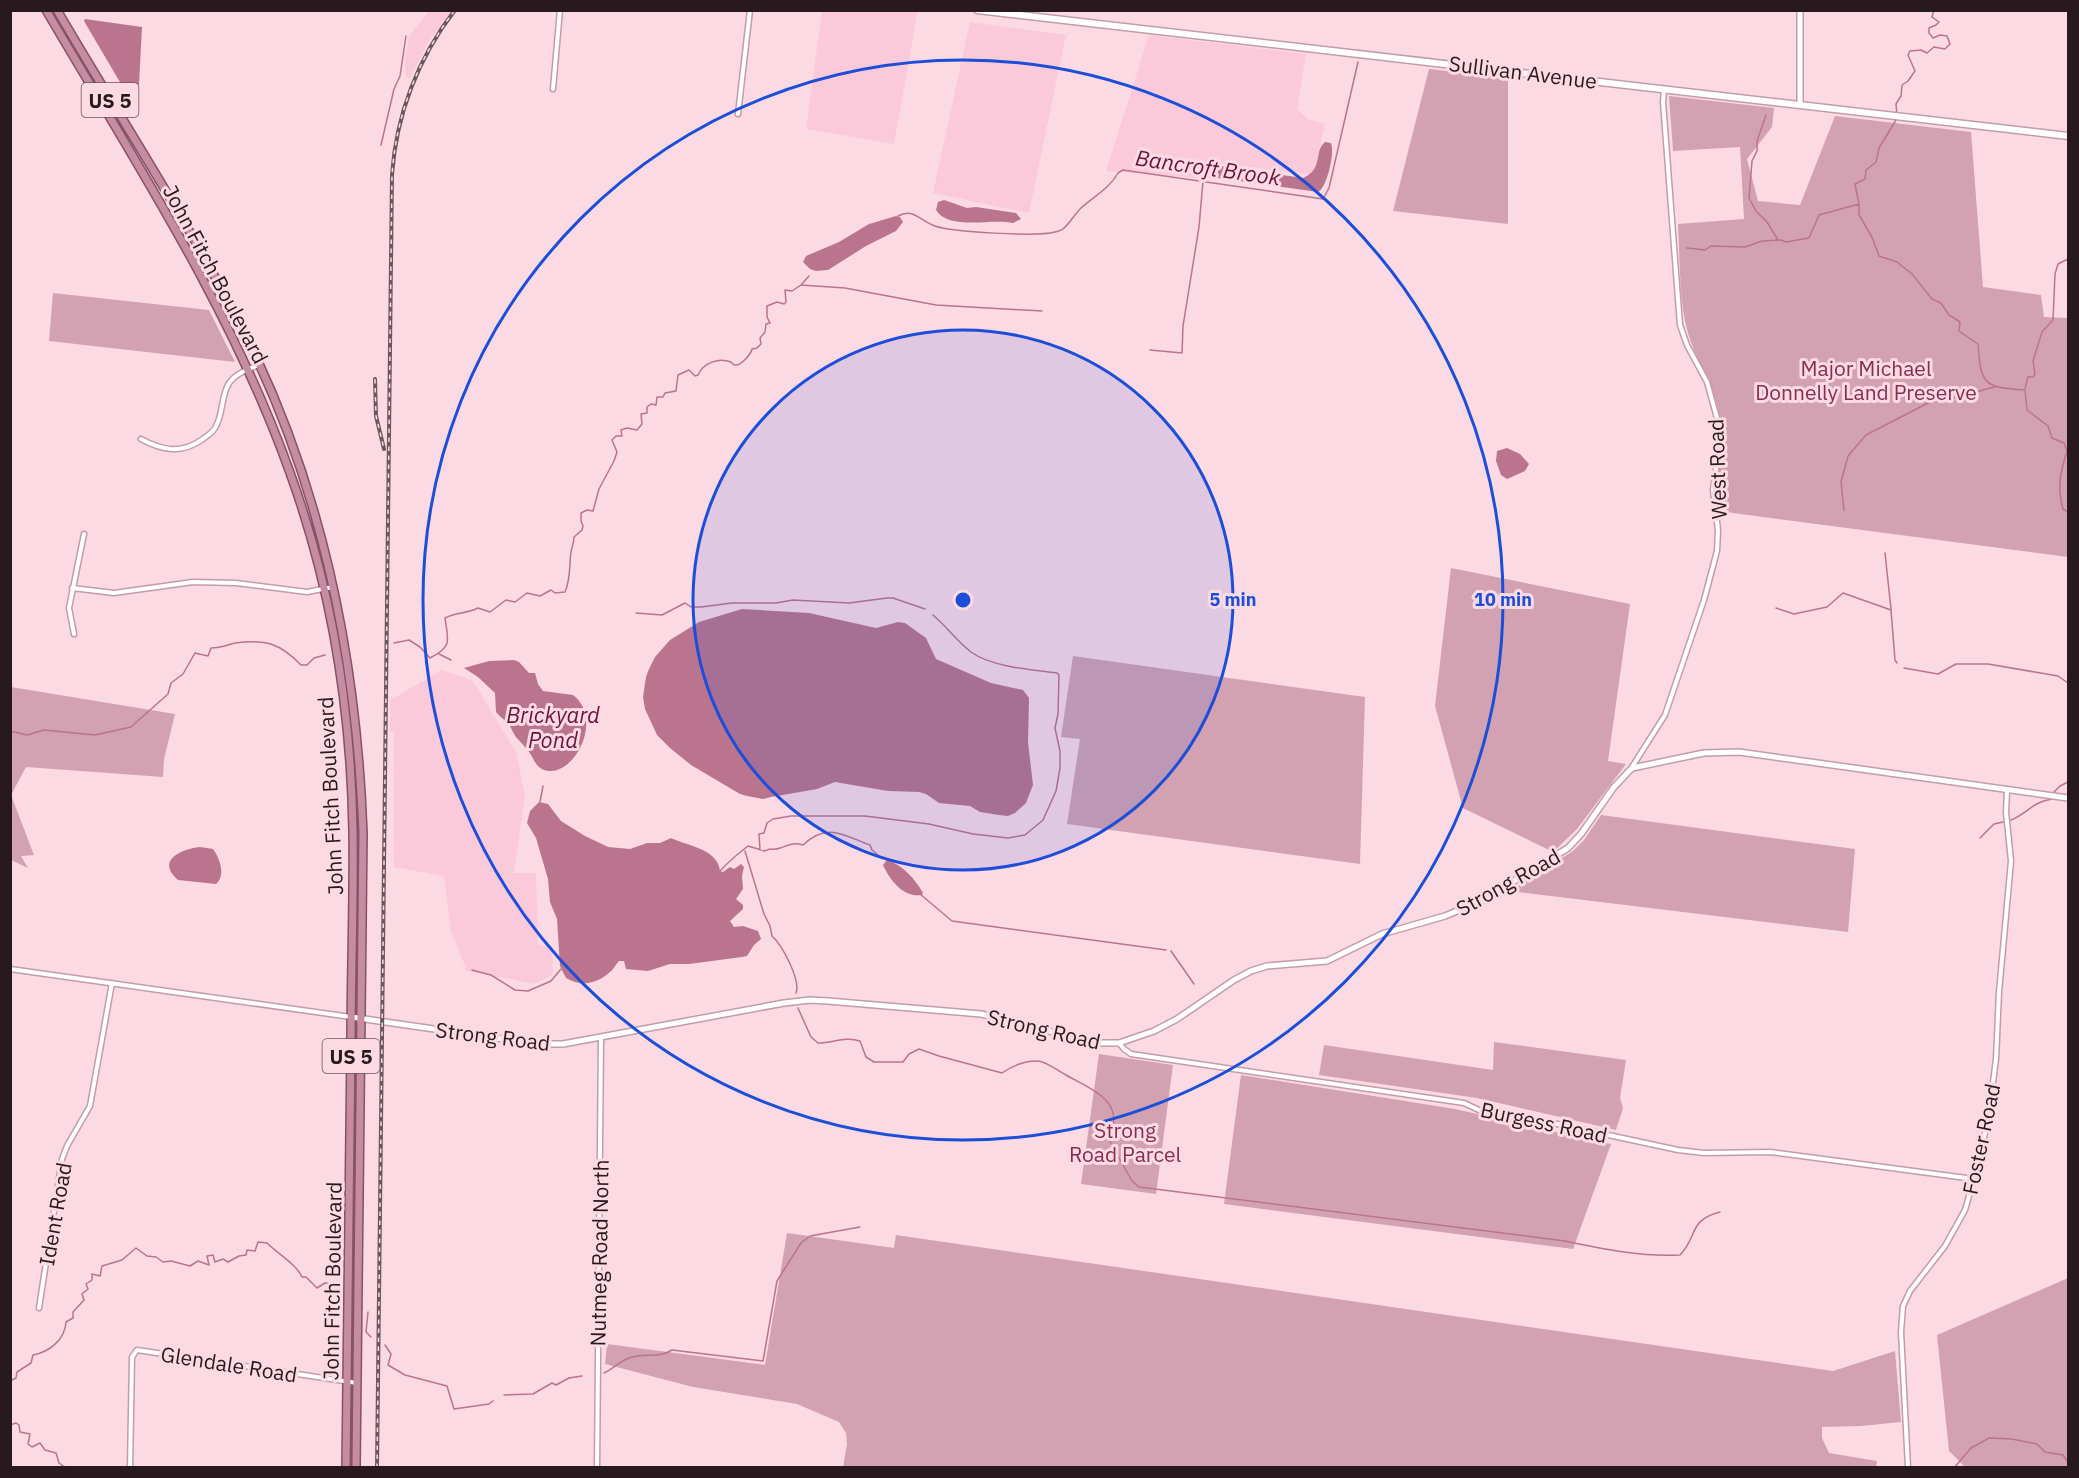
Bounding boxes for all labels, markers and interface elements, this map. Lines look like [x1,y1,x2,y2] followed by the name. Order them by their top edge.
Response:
[1447,49,1599,95] street label: Sullivan Avenue
[82,83,138,117] road number: US 5
[1134,142,1283,192] water label: Bancroft Brook
[157,180,275,368] street label: John Fitch Boulevard
[1755,354,1977,406] park label: Major Michael Donnelly Land Preserve
[1701,418,1733,520] street label: West Road
[1209,588,1257,611] text: 5 min
[1474,588,1532,611] text: 10 min
[953,590,973,610] centre of rings
[311,696,349,896] street label: John Fitch Boulevard
[506,700,600,754] water label: Brickyard Pond
[1451,842,1565,922] street label: Strong Road
[985,1002,1103,1056] street label: Strong Road
[434,1015,552,1057] street label: Strong Road
[322,1039,380,1073] road number: US 5
[1956,1081,2006,1197] street label: Foster Road
[1478,1095,1610,1149] street label: Burgess Road
[1069,1116,1181,1168] park label: Strong Road Parcel
[583,1159,615,1347] street label: Nutmeg Road North
[32,1160,78,1268] street label: Ident Road
[316,1181,348,1381] street label: John Fitch Boulevard
[159,1339,299,1389] street label: Glendale Road

